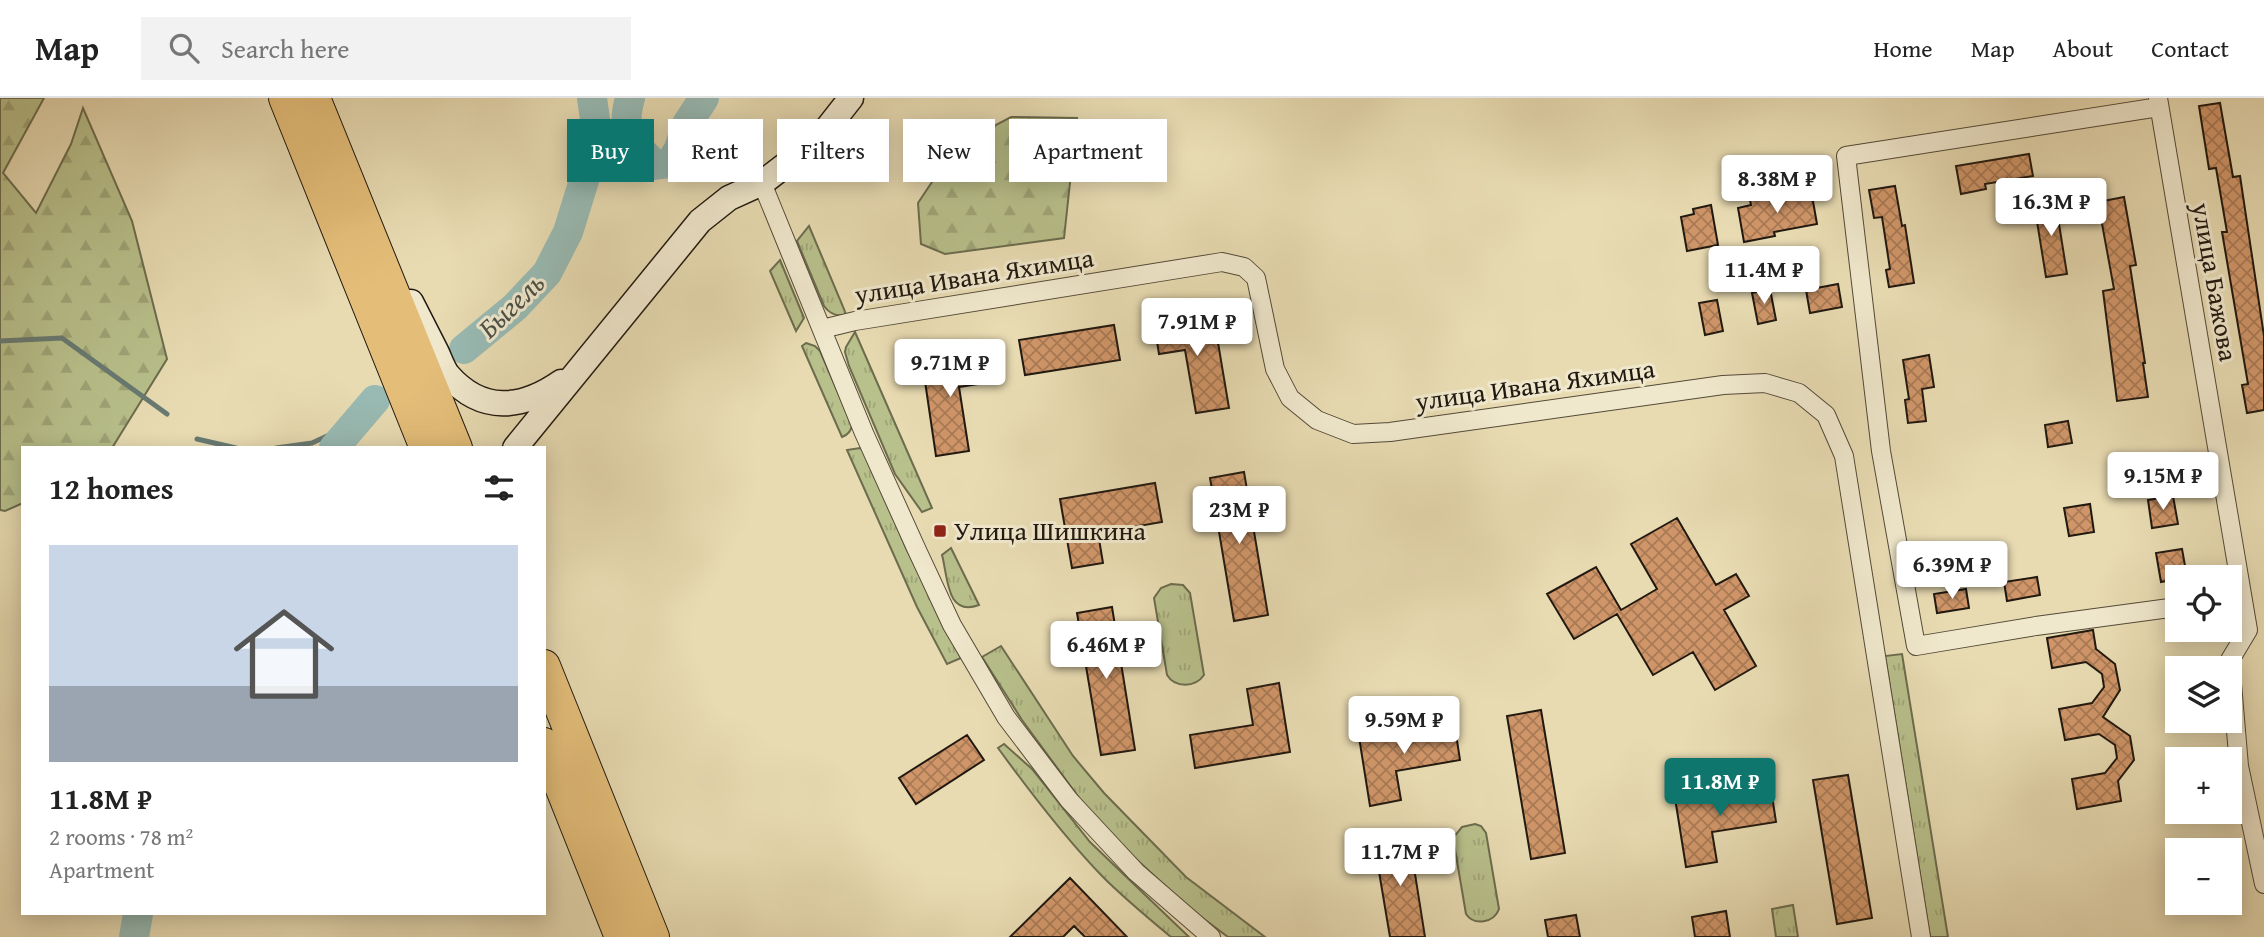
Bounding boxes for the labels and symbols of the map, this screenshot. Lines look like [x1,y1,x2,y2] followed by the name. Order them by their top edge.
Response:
[1712,156,1842,215] pin: 8.38M ₽
[1986,178,2116,238] pin: 16.3M ₽
[2182,199,2249,365] street label: улица Бажова
[851,237,1097,314] street label: улица Ивана Яхимца
[1699,246,1829,306] pin: 11.4M ₽
[468,262,553,347] water label: Быгель
[1132,299,1262,358] pin: 7.91M ₽
[885,340,1015,399] pin: 9.71M ₽
[1412,348,1658,421] street label: улица Ивана Яхимца
[2098,452,2228,512] pin: 9.15M ₽
[1190,486,1288,546] pin: 23M ₽
[954,511,1147,550] place label: Улица Шишкина
[932,523,948,539] marker: Улица Шишкина
[1887,542,2017,601] pin: 6.39M ₽
[1041,622,1171,681] pin: 6.46M ₽
[1339,696,1469,756] pin: 9.59M ₽
[1655,758,1785,818] pin: 11.8M ₽
[1335,828,1465,888] pin: 11.7M ₽

